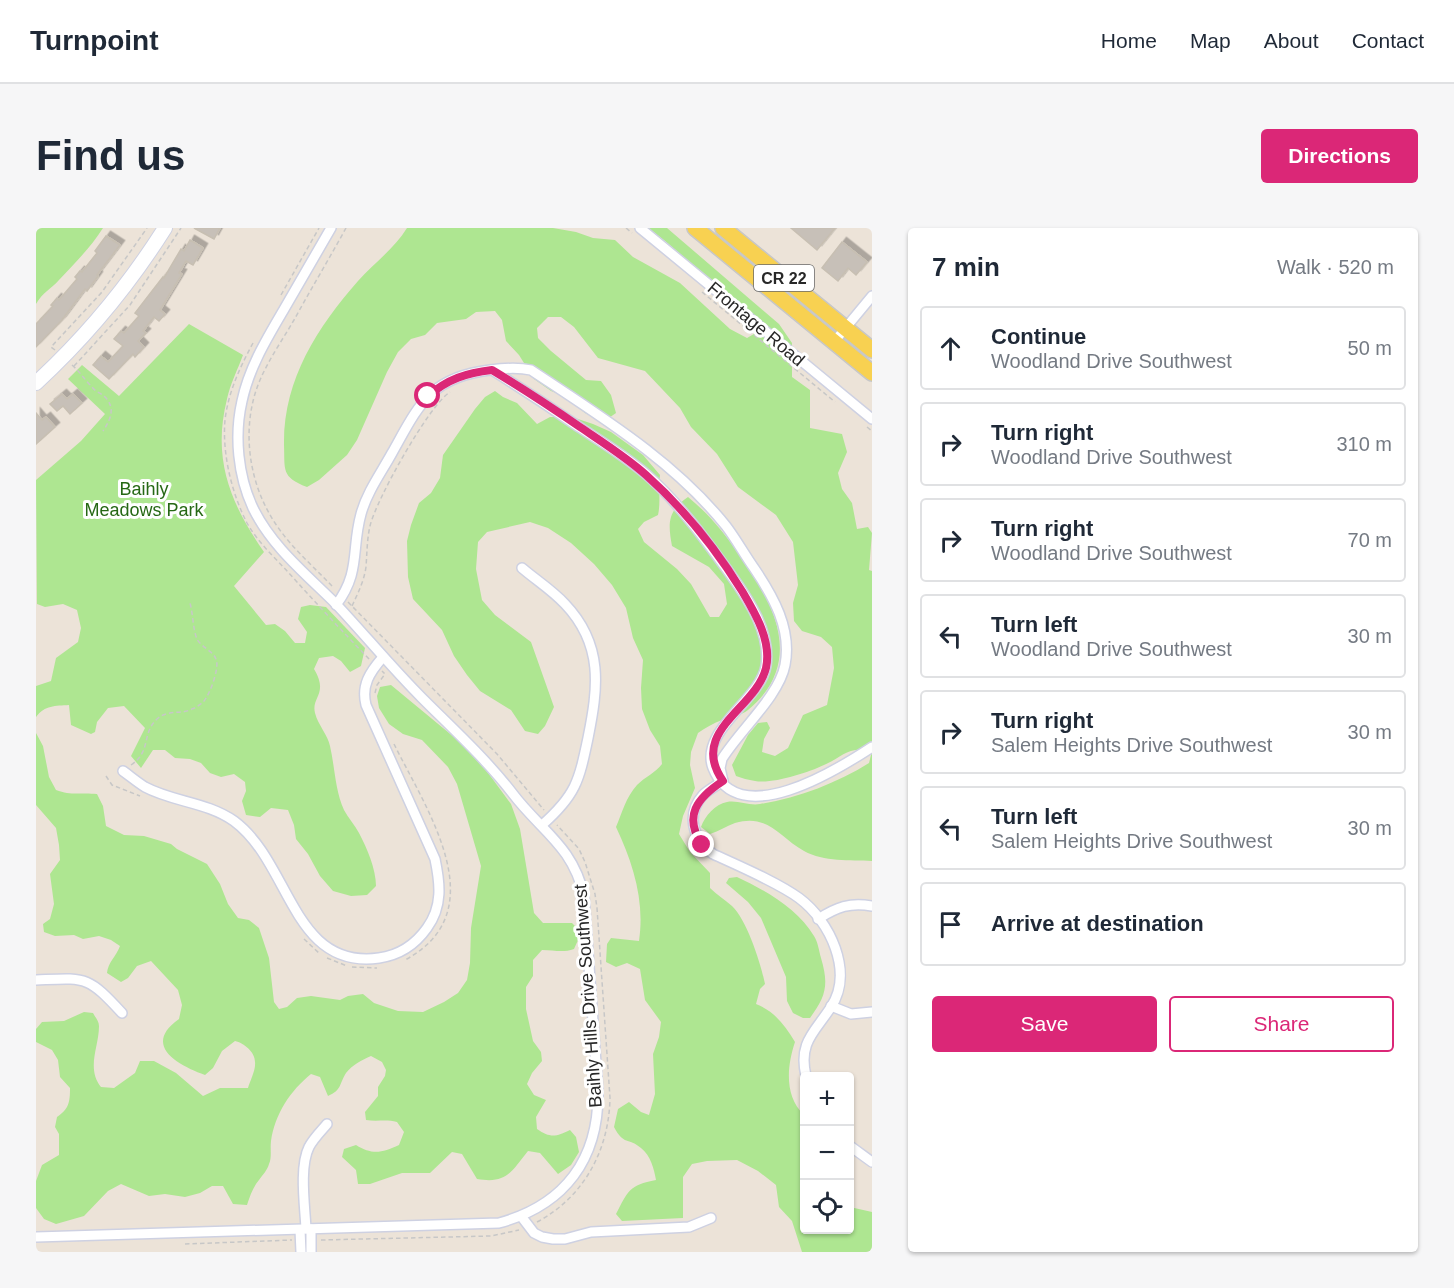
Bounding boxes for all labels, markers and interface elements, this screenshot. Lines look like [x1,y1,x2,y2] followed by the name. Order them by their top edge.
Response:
[30,25,159,56] text: Turnpoint
[1101,29,1157,52] text: Home
[1190,29,1231,52] text: Map
[1264,29,1319,52] text: About
[1352,29,1424,52] text: Contact
[1261,129,1418,183] button: Directions
[36,132,185,179] text: Find us
[932,252,1000,282] text: 7 min
[1277,256,1394,278] text: Walk · 520 m
[754,265,814,291] road number: CR 22
[704,278,808,370] street label: Frontage Road
[991,324,1086,349] text: Continue
[934,332,967,365] icon: ahead
[1348,337,1392,359] text: 50 m
[991,350,1232,372] text: Woodland Drive Southwest
[414,382,440,408] route start
[991,420,1093,445] text: Turn right
[934,428,967,461] icon: right
[1336,433,1392,455] text: 310 m
[991,446,1232,468] text: Woodland Drive Southwest
[84,479,205,520] park label: Baihly Meadows Park
[991,516,1093,541] text: Turn right
[934,524,967,557] icon: right
[1348,529,1392,551] text: 70 m
[991,542,1232,564] text: Woodland Drive Southwest
[991,612,1077,637] text: Turn left
[934,620,967,653] icon: left
[1348,625,1392,647] text: 30 m
[991,638,1232,660] text: Woodland Drive Southwest
[991,708,1093,733] text: Turn right
[934,716,967,749] icon: right
[1348,721,1392,743] text: 30 m
[991,734,1272,756] text: Salem Heights Drive Southwest
[991,804,1077,829] text: Turn left
[934,812,967,845] icon: left
[1348,817,1392,839] text: 30 m
[991,830,1272,852] text: Salem Heights Drive Southwest
[688,831,714,857] route end
[570,884,606,1108] street label: Baihly Hills Drive Southwest
[934,908,967,941] icon: arrive
[991,911,1204,936] text: Arrive at destination
[932,996,1157,1052] button: Save
[1169,996,1394,1052] button: Share
[800,1072,854,1234] map controls
[800,1072,854,1126] button: +
[800,1126,854,1180] button: −
[800,1180,854,1234] button: locate

